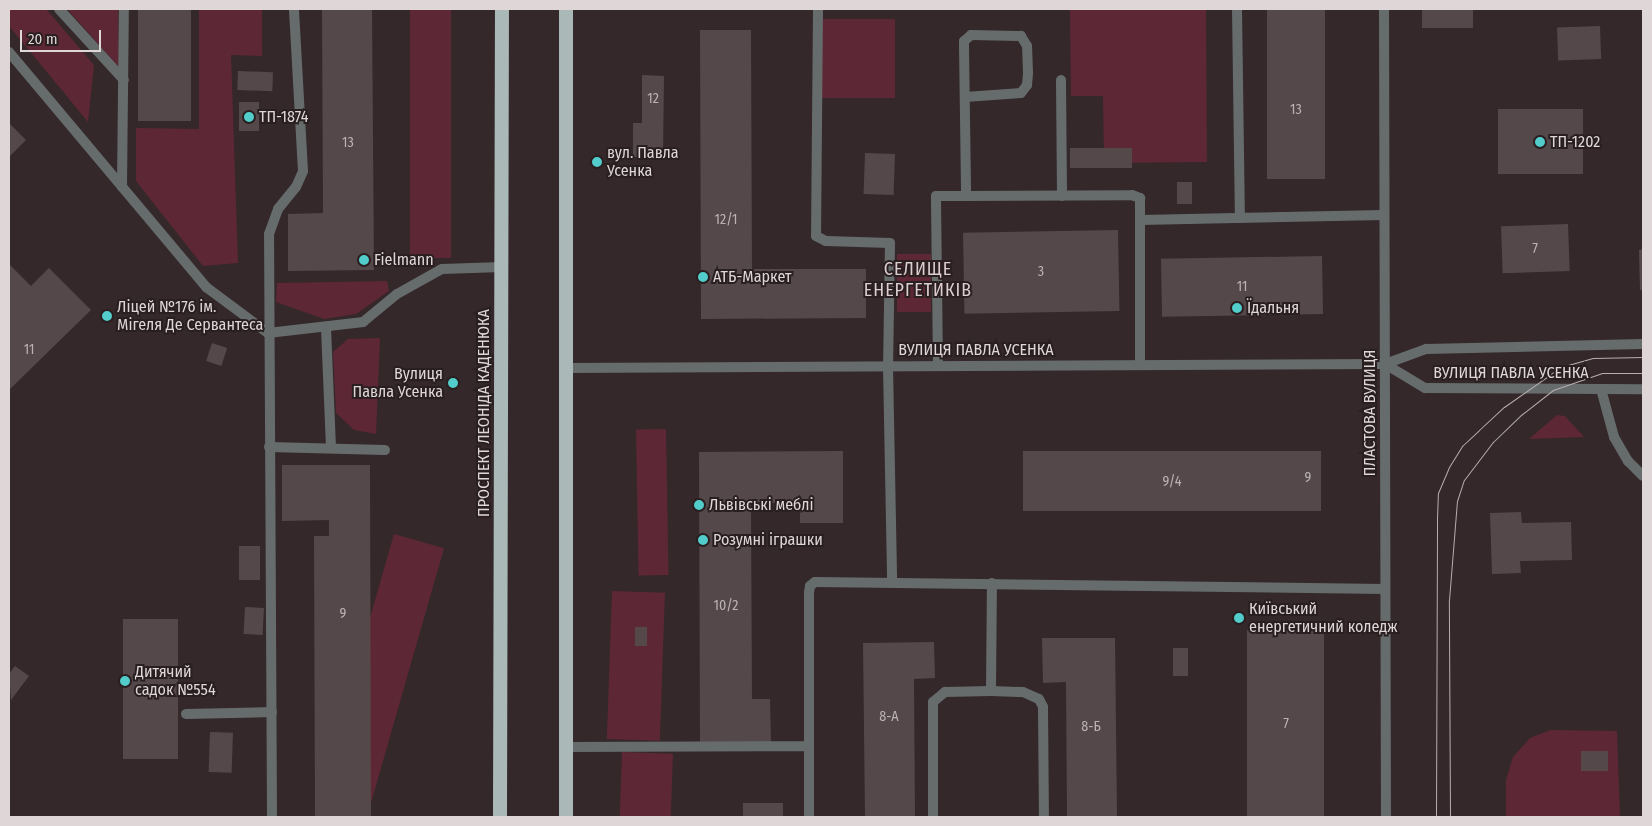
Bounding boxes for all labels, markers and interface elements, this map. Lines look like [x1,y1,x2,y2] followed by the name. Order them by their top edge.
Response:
[22,20,104,52] scale bar
[28,30,58,48] text: 20 m
[647,91,659,107] house number: 12
[1290,102,1302,118] house number: 13
[259,107,309,127] place label: ТП-1874
[243,111,255,123] marker: ТП-1874
[1550,132,1600,152] place label: ТП-1202
[342,135,354,151] house number: 13
[1534,136,1546,148] marker: ТП-1202
[607,143,679,181] place label: вул. Павла Усенка
[591,156,603,168] marker: вул. Павла Усенка
[715,212,737,228] house number: 12/1
[1532,241,1538,257] house number: 7
[374,250,434,270] place label: Fielmann
[358,254,370,266] marker: Fielmann
[862,259,974,302] district label: СЕЛИЩЕ ЕНЕРГЕТИКІВ
[1038,264,1044,280] house number: 3
[713,267,791,287] place label: АТБ-Маркет
[697,271,709,283] marker: АТБ-Маркет
[1237,279,1247,295] house number: 11
[117,297,263,335] place label: Ліцей №176 ім. Мігеля Де Сервантеса
[1247,298,1299,318] place label: Їдальня
[1231,302,1243,314] marker: Їдальня
[474,309,494,517] street label: ПРОСПЕКТ ЛЕОНІДА КАДЕНЮКА
[101,310,113,322] marker: Ліцей №176 ім. Мігеля Де Сервантеса
[898,340,1054,360] street label: ВУЛИЦЯ ПАВЛА УСЕНКА
[24,342,34,358] house number: 11
[1360,350,1380,476] street label: ПЛАСТОВА ВУЛИЦЯ
[1433,363,1589,383] street label: ВУЛИЦЯ ПАВЛА УСЕНКА
[353,364,443,402] place label: Вулиця Павла Усенка
[447,377,459,389] marker: Вулиця Павла Усенка
[1305,470,1311,486] house number: 9
[1163,474,1181,490] house number: 9/4
[709,495,813,515] place label: Львівські меблі
[693,499,705,511] marker: Львівські меблі
[713,530,823,550] place label: Розумні іграшки
[697,534,709,546] marker: Розумні іграшки
[714,598,738,614] house number: 10/2
[1249,599,1398,637] place label: Київський енергетичний коледж
[340,606,346,622] house number: 9
[1233,612,1245,624] marker: Київський енергетичний коледж
[135,662,216,700] place label: Дитячий садок №554
[119,675,131,687] marker: Дитячий садок №554
[879,709,899,725] house number: 8-А
[1283,716,1289,732] house number: 7
[1081,719,1101,735] house number: 8-Б

